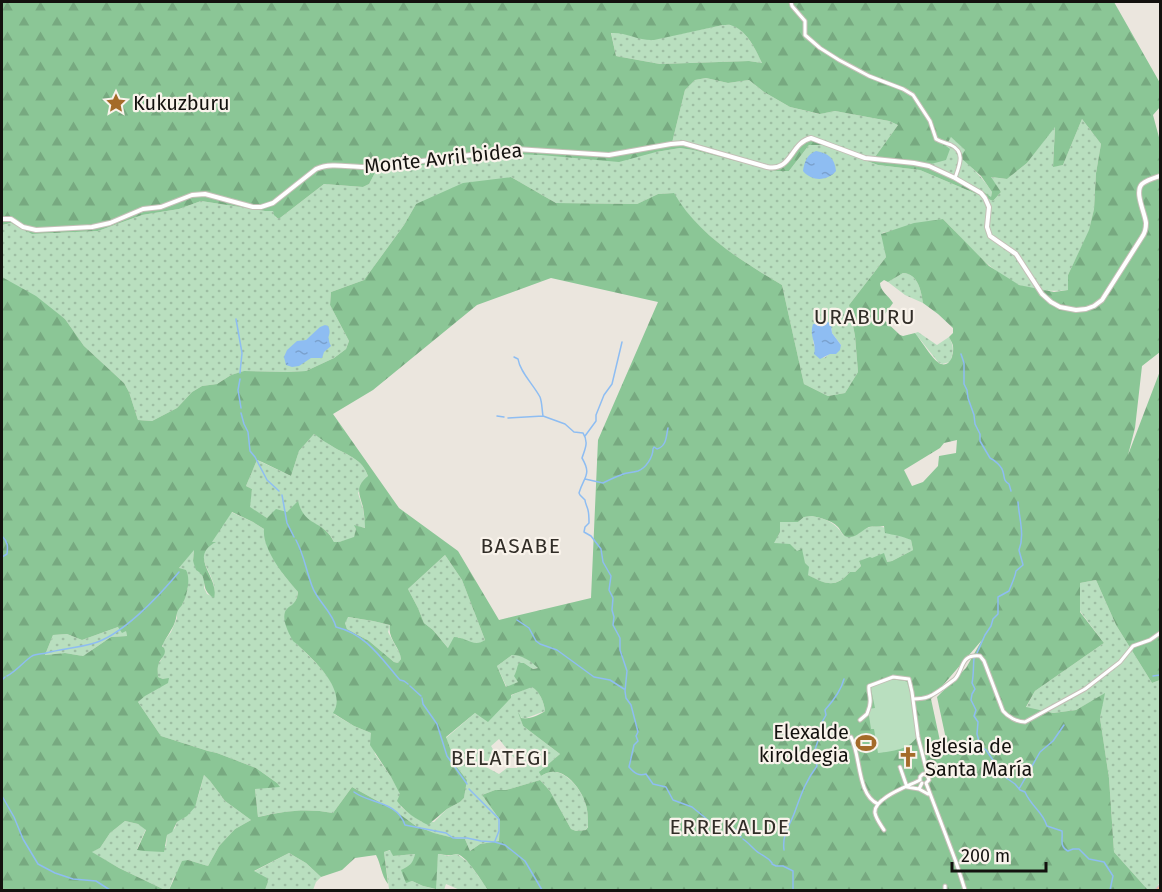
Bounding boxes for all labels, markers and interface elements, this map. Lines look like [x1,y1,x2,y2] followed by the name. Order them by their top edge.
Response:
[104,91,128,115] place icon: Kukuzburu
[133,91,230,115] place label: Kukuzburu
[363,138,523,178] street label: Monte Avril bidea
[814,304,916,330] district label: URABURU
[480,533,562,559] district label: BASABE
[759,720,849,767] place label: Elexalde kiroldegia
[854,731,878,755] sports icon: Elexalde kiroldegia
[925,734,1032,781] place label: Iglesia de Santa María
[451,745,549,771] district label: BELATEGI
[896,745,920,769] church icon: Iglesia de Santa María
[670,814,791,840] district label: ERREKALDE
[952,835,1046,873] scale bar
[961,845,1010,867] text: 200 m

